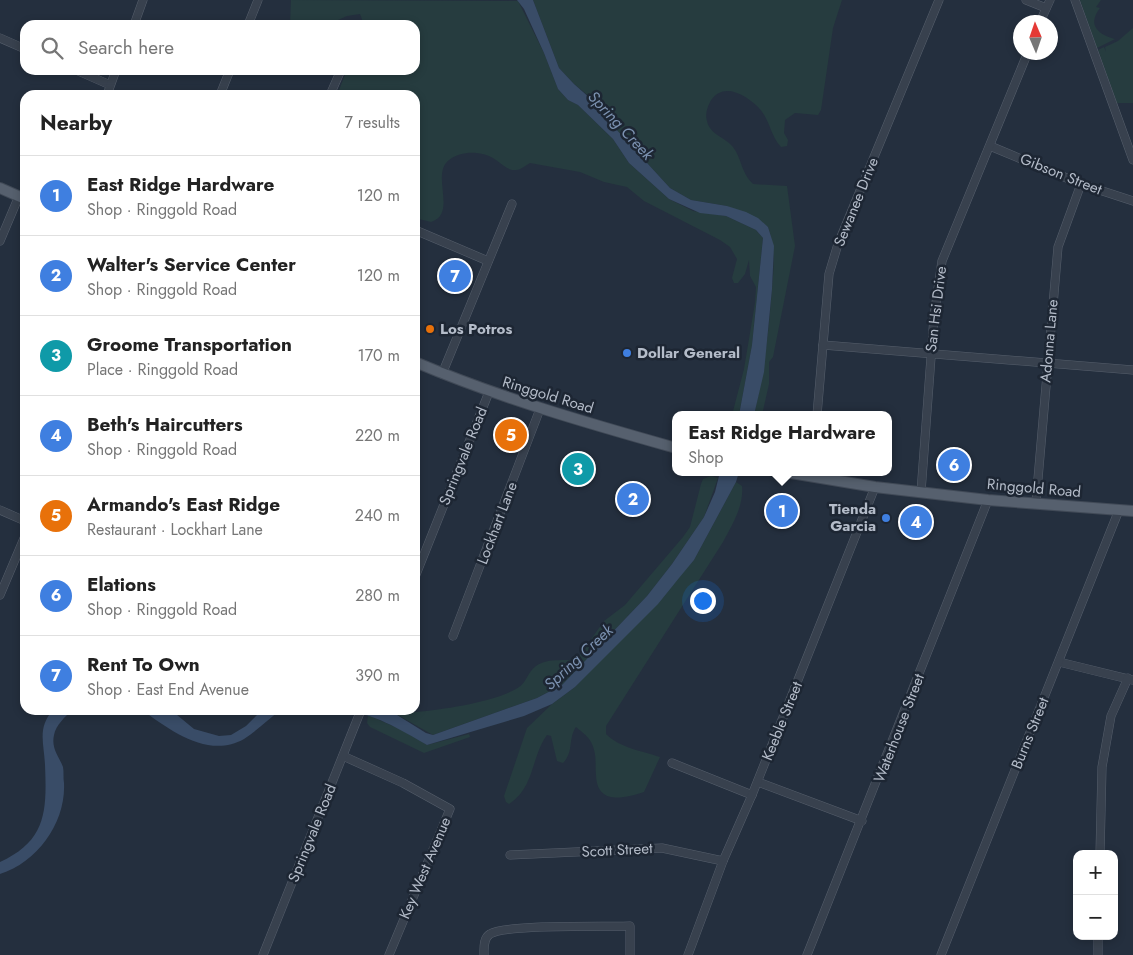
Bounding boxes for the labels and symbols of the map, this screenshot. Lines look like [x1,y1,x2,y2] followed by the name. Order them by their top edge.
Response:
[1013,15,1058,60] north arrow
[583,86,660,166] water label: Spring Creek
[1017,148,1106,201] street label: Gibson Street
[828,154,884,250] street label: Sewanee Drive
[439,257,471,295] pin: 7
[920,265,952,353] street label: San Hsi Drive
[1034,298,1064,384] street label: Adonna Lane
[440,318,512,340] place label: Los Potros
[424,323,436,335] marker: Los Potros
[637,342,740,364] place label: Dollar General
[621,347,633,359] marker: Dollar General
[500,371,596,419] street label: Ringgold Road
[433,404,493,508] street label: Springvale Road
[495,416,527,454] pin: 5
[938,446,970,484] pin: 6
[562,450,594,488] pin: 3
[986,473,1082,503] street label: Ringgold Road
[471,478,523,567] street label: Lockhart Lane
[617,480,649,518] pin: 2
[766,492,798,530] pin: 1
[829,498,876,537] place label: Tienda Garcia
[900,503,932,541] pin: 4
[880,512,892,524] marker: Tienda Garcia
[690,588,716,614] your location
[539,618,619,695] water label: Spring Creek
[868,670,930,786] street label: Waterhouse Street
[756,678,808,764] street label: Keeble Street
[1006,693,1055,772] street label: Burns Street
[282,781,342,885] street label: Springvale Road
[394,813,457,922] street label: Key West Avenue
[581,837,653,863] street label: Scott Street

